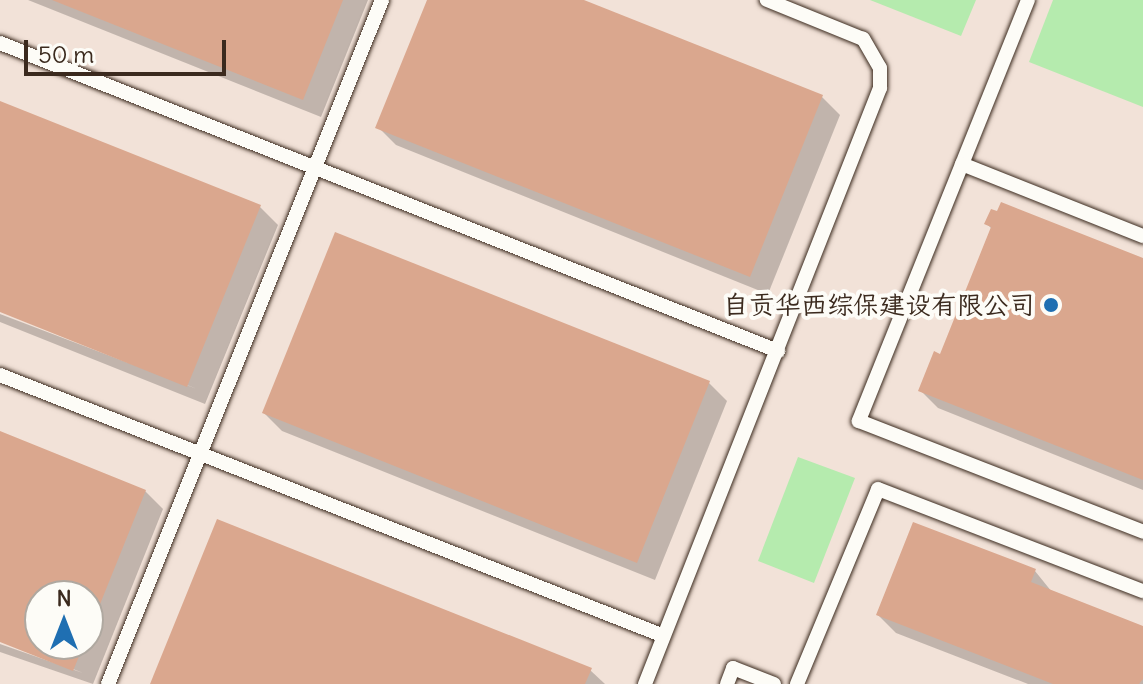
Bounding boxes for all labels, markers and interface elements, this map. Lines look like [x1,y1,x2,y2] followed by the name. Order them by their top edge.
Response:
[28,24,230,74] scale bar
[38,39,94,69] text: 50 m
[723,289,1035,321] place label: 自贡华西综保建设有限公司
[1042,296,1060,314] marker: 自贡华西综保建设有限公司
[24,580,104,660] north arrow
[56,584,72,612] text: N

